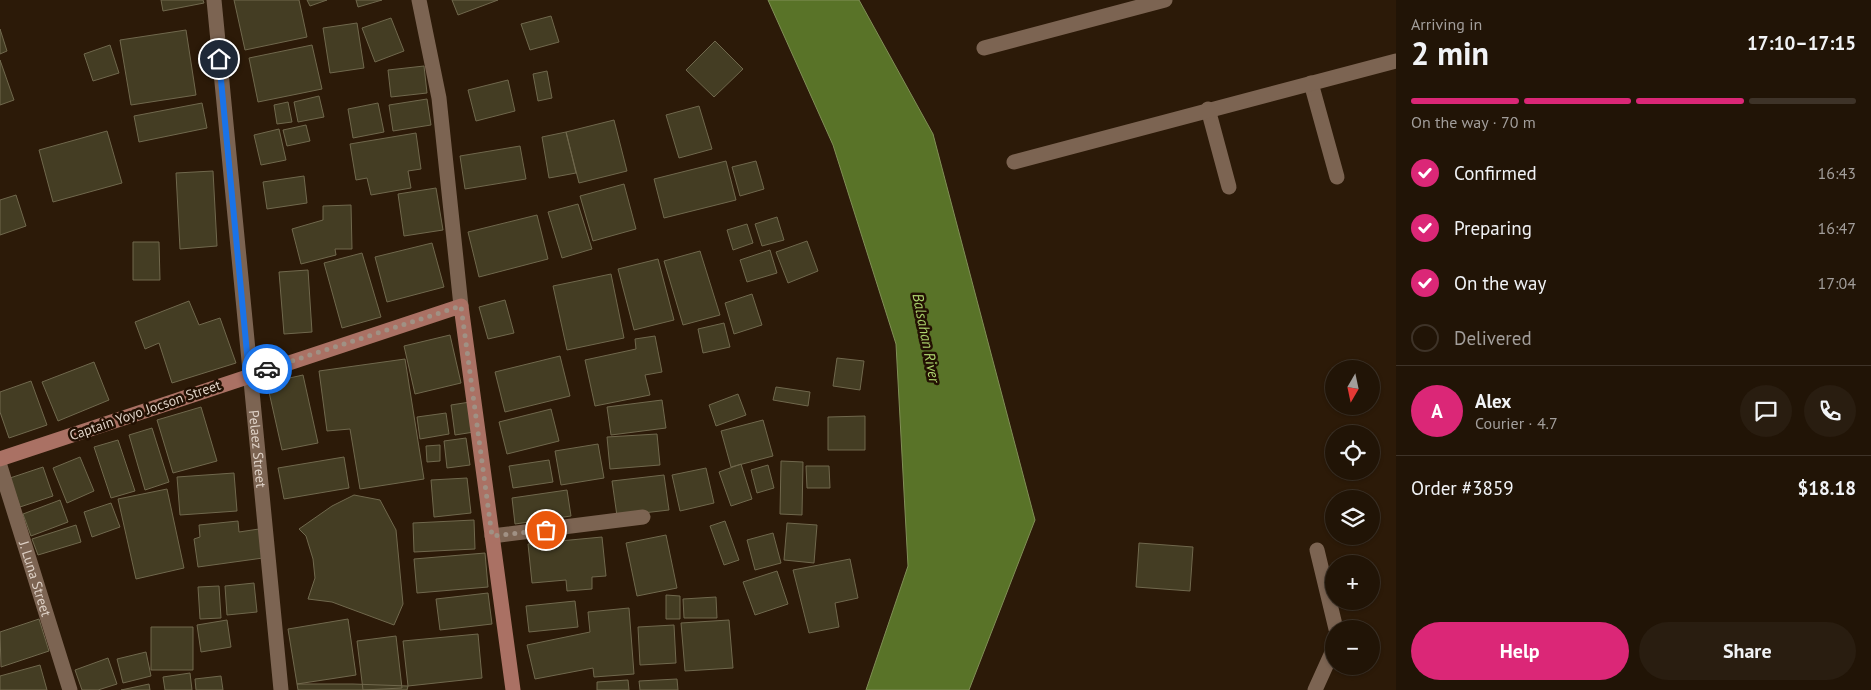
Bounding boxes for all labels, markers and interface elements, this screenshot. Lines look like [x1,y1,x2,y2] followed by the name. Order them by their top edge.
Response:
[1411,14,1482,34] text: Arriving in
[1747,31,1856,55] text: 17:10–17:15
[1411,32,1489,74] text: 2 min
[198,38,240,80] pin
[205,45,233,73] icon: home
[1411,112,1536,132] text: On the way · 70 m
[1411,159,1439,187] icon: check
[1454,161,1537,185] text: Confirmed
[1818,163,1856,183] text: 16:43
[1411,214,1439,242] icon: check
[1454,216,1532,240] text: Preparing
[1818,218,1856,238] text: 16:47
[1411,269,1439,297] icon: check
[1454,271,1546,295] text: On the way
[1818,273,1856,293] text: 17:04
[909,292,945,385] water label: Balsahan River
[1454,326,1532,350] text: Delivered
[242,344,292,394] courier
[253,355,281,383] icon: car
[1325,360,1380,415] north arrow
[1325,360,1380,675] map controls
[67,376,223,444] street label: Captain Yoyo Jocson Street
[1740,385,1792,437] button: chat
[1804,385,1856,437] button: phone
[1475,389,1511,413] text: Alex
[1431,399,1443,423] text: A
[245,409,270,489] street label: Pelaez Street
[1475,413,1558,433] text: Courier · 4.7
[1325,425,1380,480] button: locate
[1411,476,1514,500] text: Order #3859
[1797,476,1856,500] text: $18.18
[1325,490,1380,545] button: layers
[525,509,567,551] pin
[532,516,560,544] icon: bag
[15,538,56,619] street label: J. Luna Street
[1325,555,1380,610] button: +
[1325,620,1380,675] button: −
[1411,622,1629,680] button: Help
[1639,622,1856,680] button: Share

